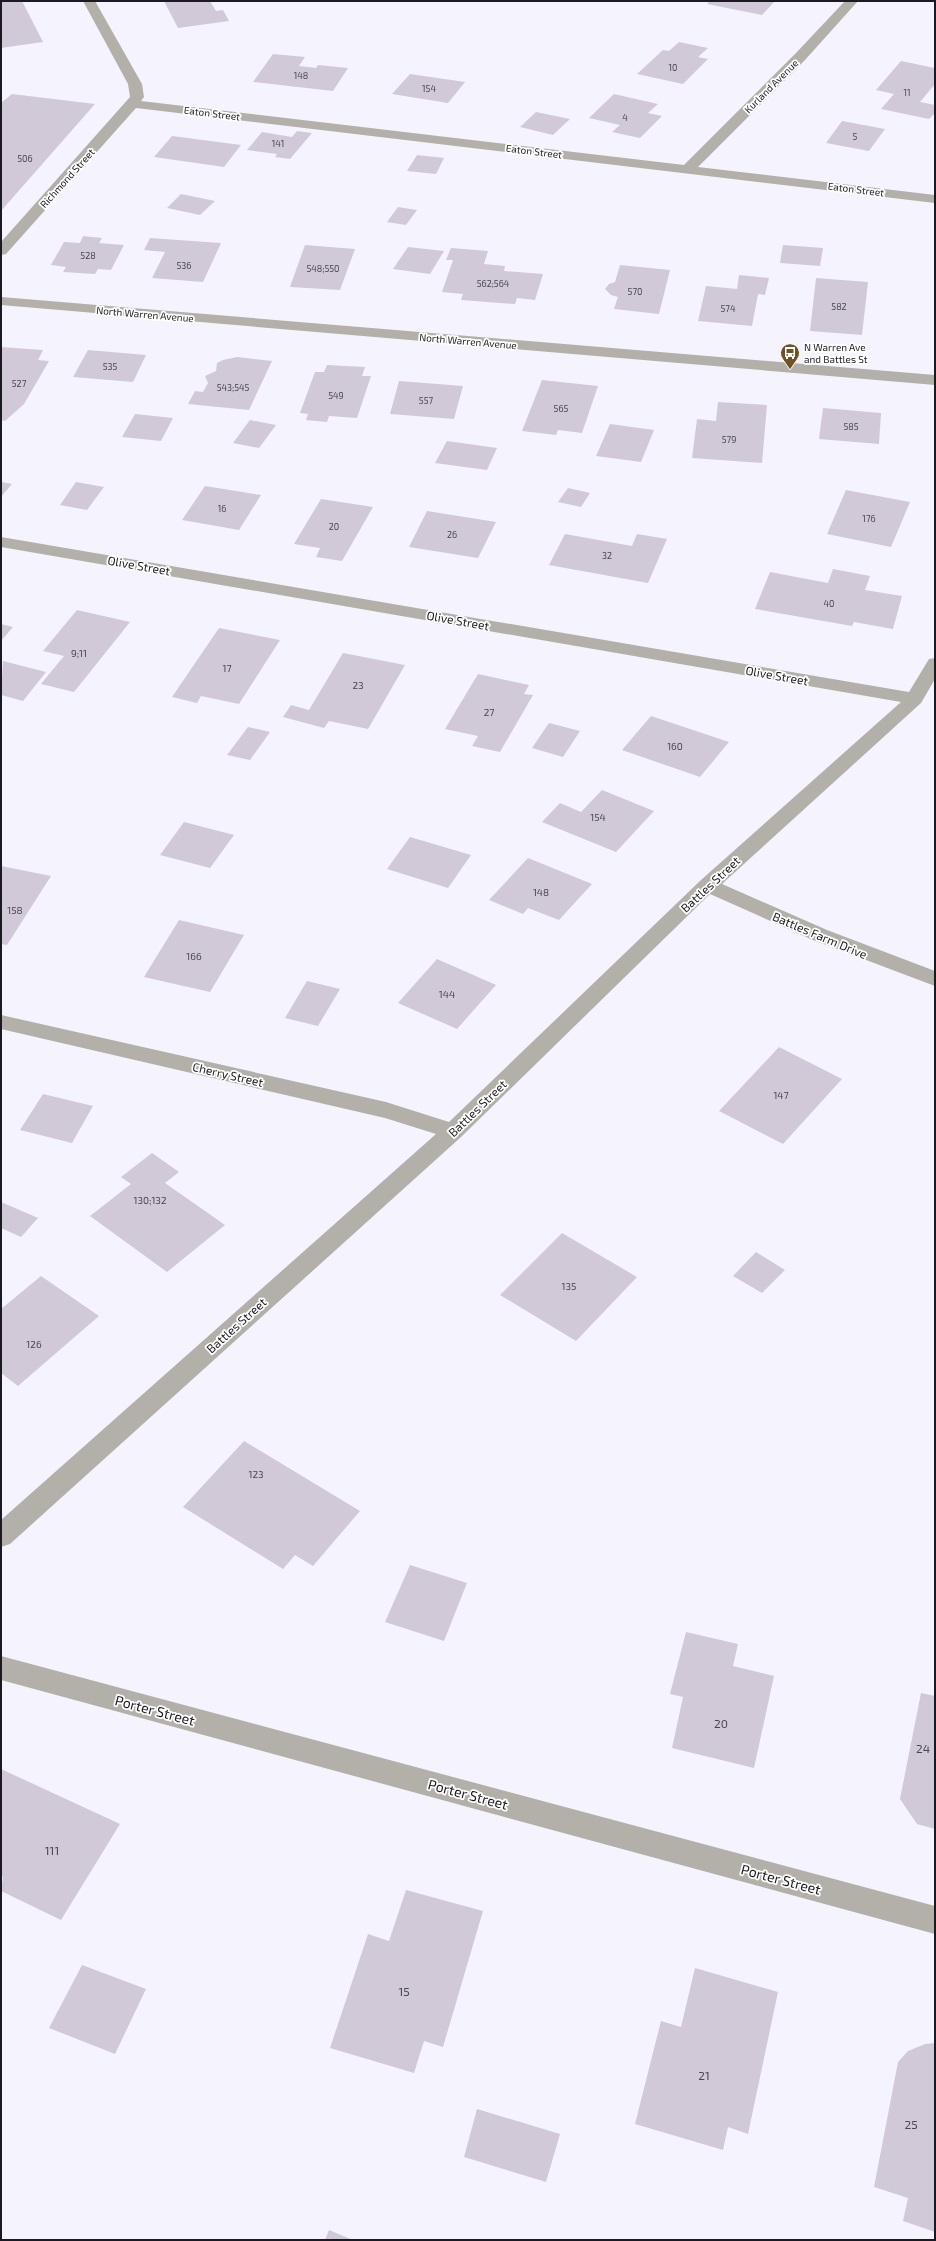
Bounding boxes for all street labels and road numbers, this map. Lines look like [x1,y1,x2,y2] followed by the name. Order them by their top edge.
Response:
[742,57,800,115] street label: Kurland Avenue
[183,104,241,122] street label: Eaton Street
[505,142,563,160] street label: Eaton Street
[37,146,97,210] street label: Richmond Street
[827,180,885,198] street label: Eaton Street
[96,304,194,324] street label: North Warren Avenue
[419,331,517,351] street label: North Warren Avenue
[107,553,172,577] street label: Olive Street
[426,608,491,632] street label: Olive Street
[745,663,810,687] street label: Olive Street
[678,853,743,915] street label: Battles Street
[771,909,869,961] street label: Battles Farm Drive
[191,1059,265,1089] street label: Cherry Street
[445,1077,509,1139] street label: Battles Street
[203,1294,269,1355] street label: Battles Street
[113,1691,197,1729] street label: Porter Street
[426,1775,510,1813] street label: Porter Street
[739,1860,823,1898] street label: Porter Street

